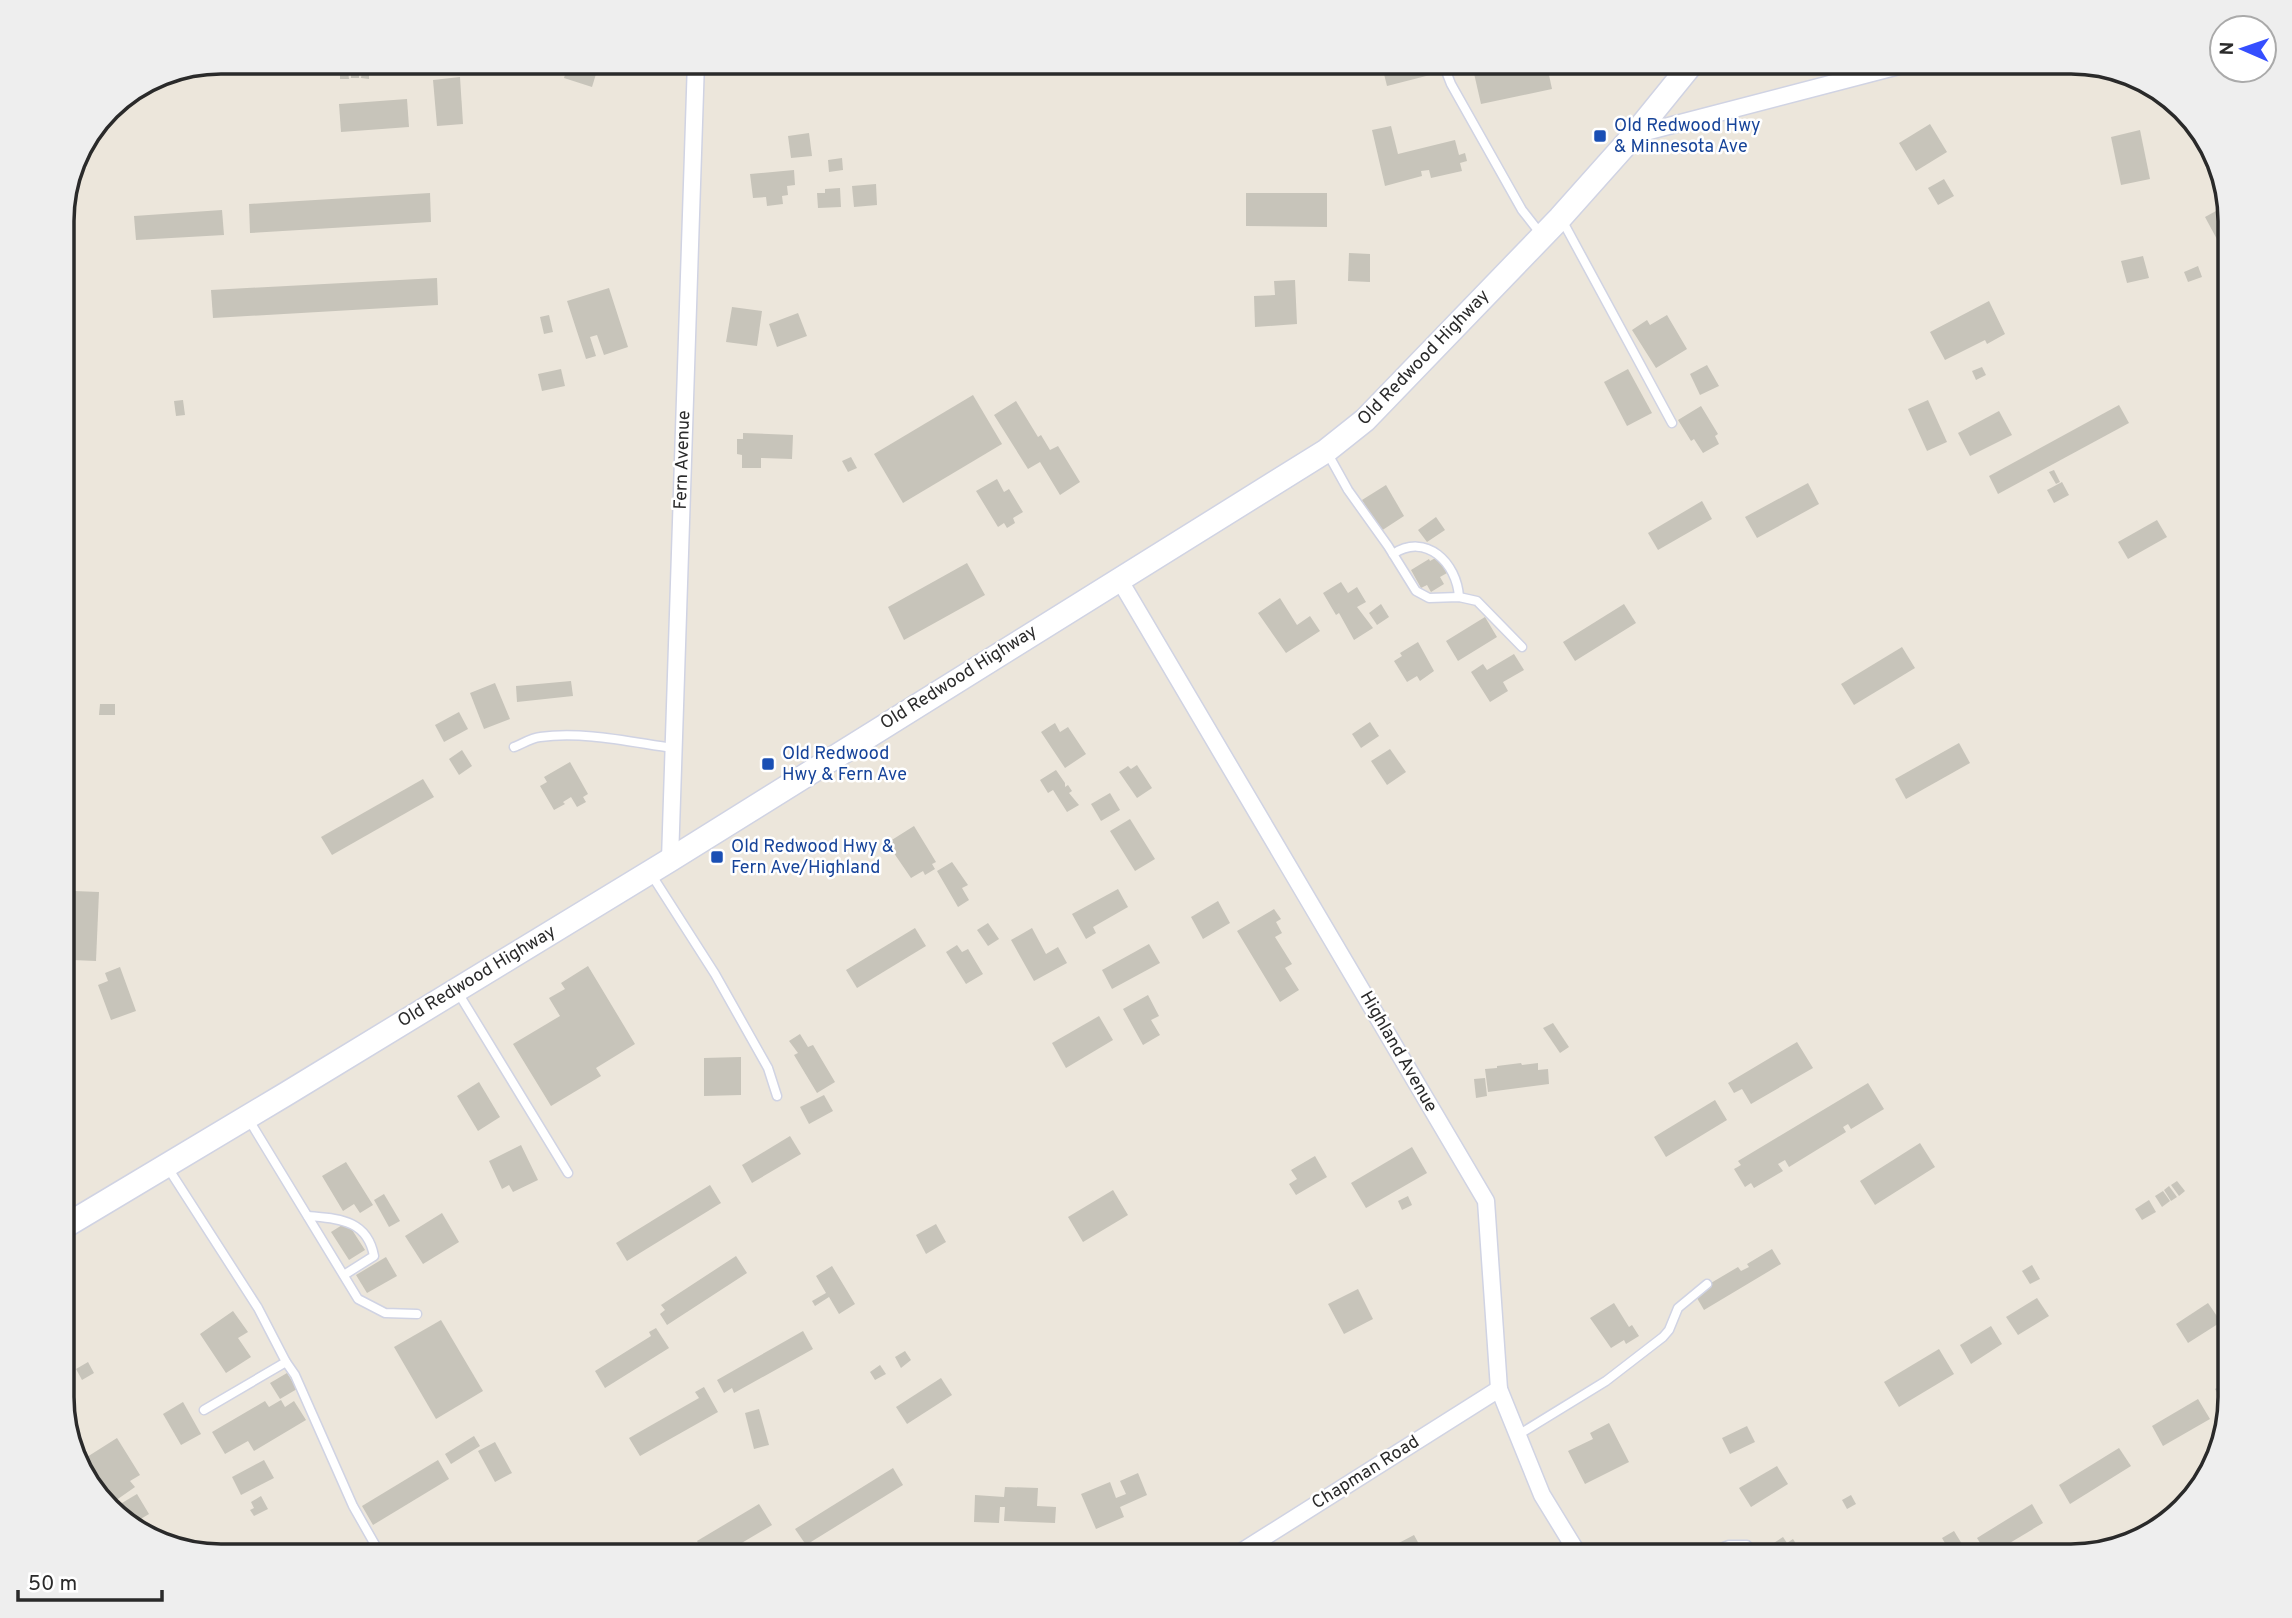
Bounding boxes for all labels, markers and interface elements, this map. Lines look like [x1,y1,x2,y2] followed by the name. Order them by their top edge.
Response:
[2208,14,2278,84] north arrow
[2216,41,2240,56] text: N
[1614,115,1761,159] place label: Old Redwood Hwy & Minnesota Ave
[1592,128,1608,144] marker: Old Redwood Hwy & Minnesota Ave
[1353,285,1495,431] street label: Old Redwood Highway
[670,410,696,510] street label: Fern Avenue
[876,620,1042,736] street label: Old Redwood Highway
[782,743,907,787] place label: Old Redwood Hwy & Fern Ave
[760,756,776,772] marker: Old Redwood Hwy & Fern Ave
[731,836,894,880] place label: Old Redwood Hwy & Fern Ave/Highland
[709,849,725,865] marker: Old Redwood Hwy & Fern Ave/Highland
[394,921,560,1033] street label: Old Redwood Highway
[1354,987,1442,1117] street label: Highland Avenue
[1308,1431,1424,1515] street label: Chapman Road
[18,1558,161,1602] scale bar
[28,1571,77,1598] text: 50 m

